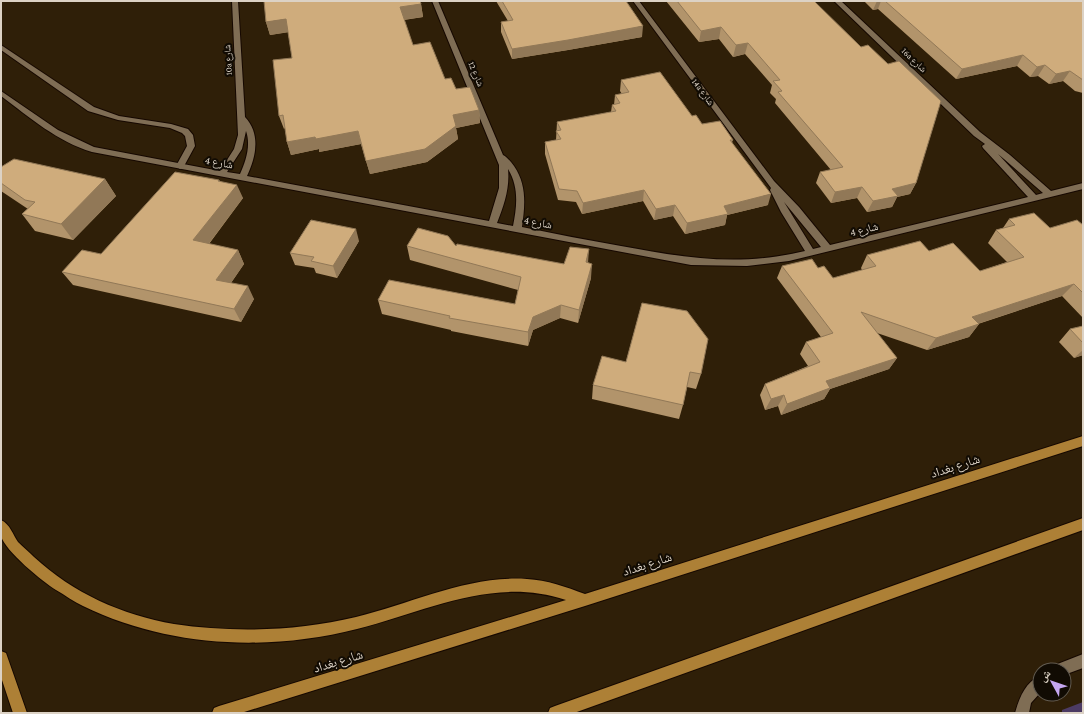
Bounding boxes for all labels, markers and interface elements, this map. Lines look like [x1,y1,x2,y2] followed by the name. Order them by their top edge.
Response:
[222,44,235,76] street label: 10a شارع
[899,46,929,75] street label: 16a شارع
[465,60,486,88] street label: شارع 12
[689,77,716,108] street label: 14a شارع
[204,154,234,171] street label: شارع 4
[523,213,553,232] street label: شارع 4
[849,220,880,239] street label: شارع 4
[929,451,982,483] street label: شارع بغداد
[621,549,674,581] street label: شارع بغداد
[312,646,365,678] street label: شارع بغداد
[1032,662,1072,702] north arrow
[1036,667,1054,685] text: ش

